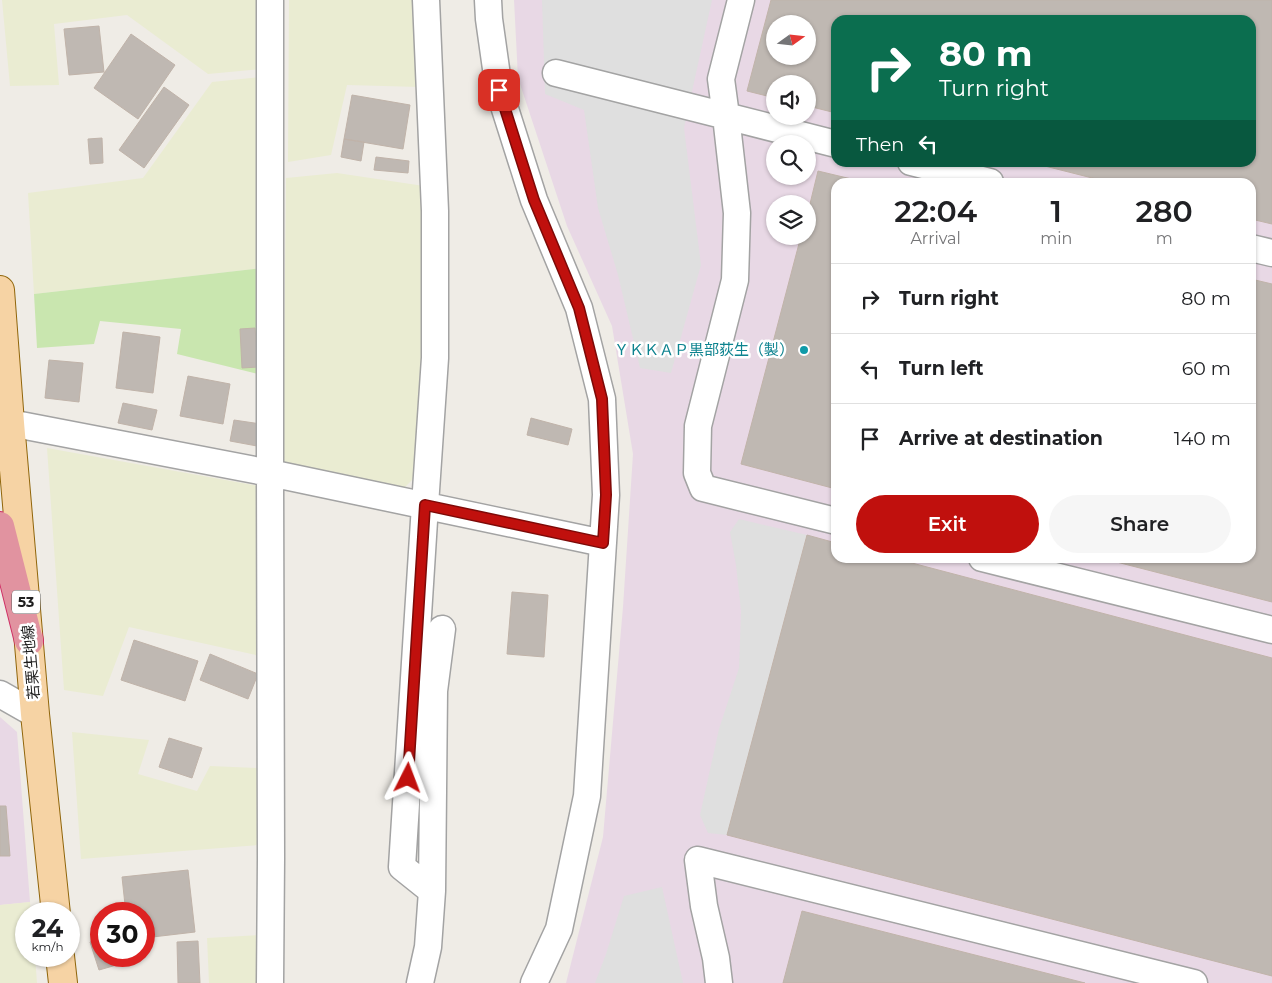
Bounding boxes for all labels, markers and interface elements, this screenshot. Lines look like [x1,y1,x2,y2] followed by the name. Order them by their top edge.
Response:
[766,15,816,65] north arrow
[766,15,816,245] map controls
[939,32,1033,75] text: 80 m
[856,35,921,100] icon: right
[478,69,520,111] pin
[766,75,816,125] button: sound
[939,75,1049,102] text: Turn right
[485,76,513,104] icon: arrive
[914,130,942,158] icon: left
[856,133,904,156] text: Then
[766,135,816,185] button: search
[894,193,977,230] text: 22:04
[1051,193,1062,230] text: 1
[1136,193,1193,230] text: 280
[766,195,816,245] button: layers
[910,229,961,248] text: Arrival
[1040,229,1072,248] text: min
[1156,229,1173,248] text: m
[856,285,884,313] icon: right
[899,287,999,310] text: Turn right
[1181,287,1231,310] text: 80 m
[614,340,794,359] place label: ＹＫＫＡＰ黒部荻生（製）
[798,344,810,356] marker: ＹＫＫＡＰ黒部荻生（製）
[856,355,884,383] icon: left
[899,357,984,380] text: Turn left
[1182,357,1231,380] text: 60 m
[856,425,884,453] icon: arrive
[899,427,1103,450] text: Arrive at destination
[1174,427,1231,450] text: 140 m
[856,495,1039,553] button: Exit
[1049,495,1231,553] button: Share
[12,590,40,614] road number: 53
[18,624,43,700] street label: 若栗生地線
[381,751,433,803] position arrow
[90,902,155,967] speed limit sign: 30
[32,913,63,943] text: 24
[31,939,64,954] text: km/h

